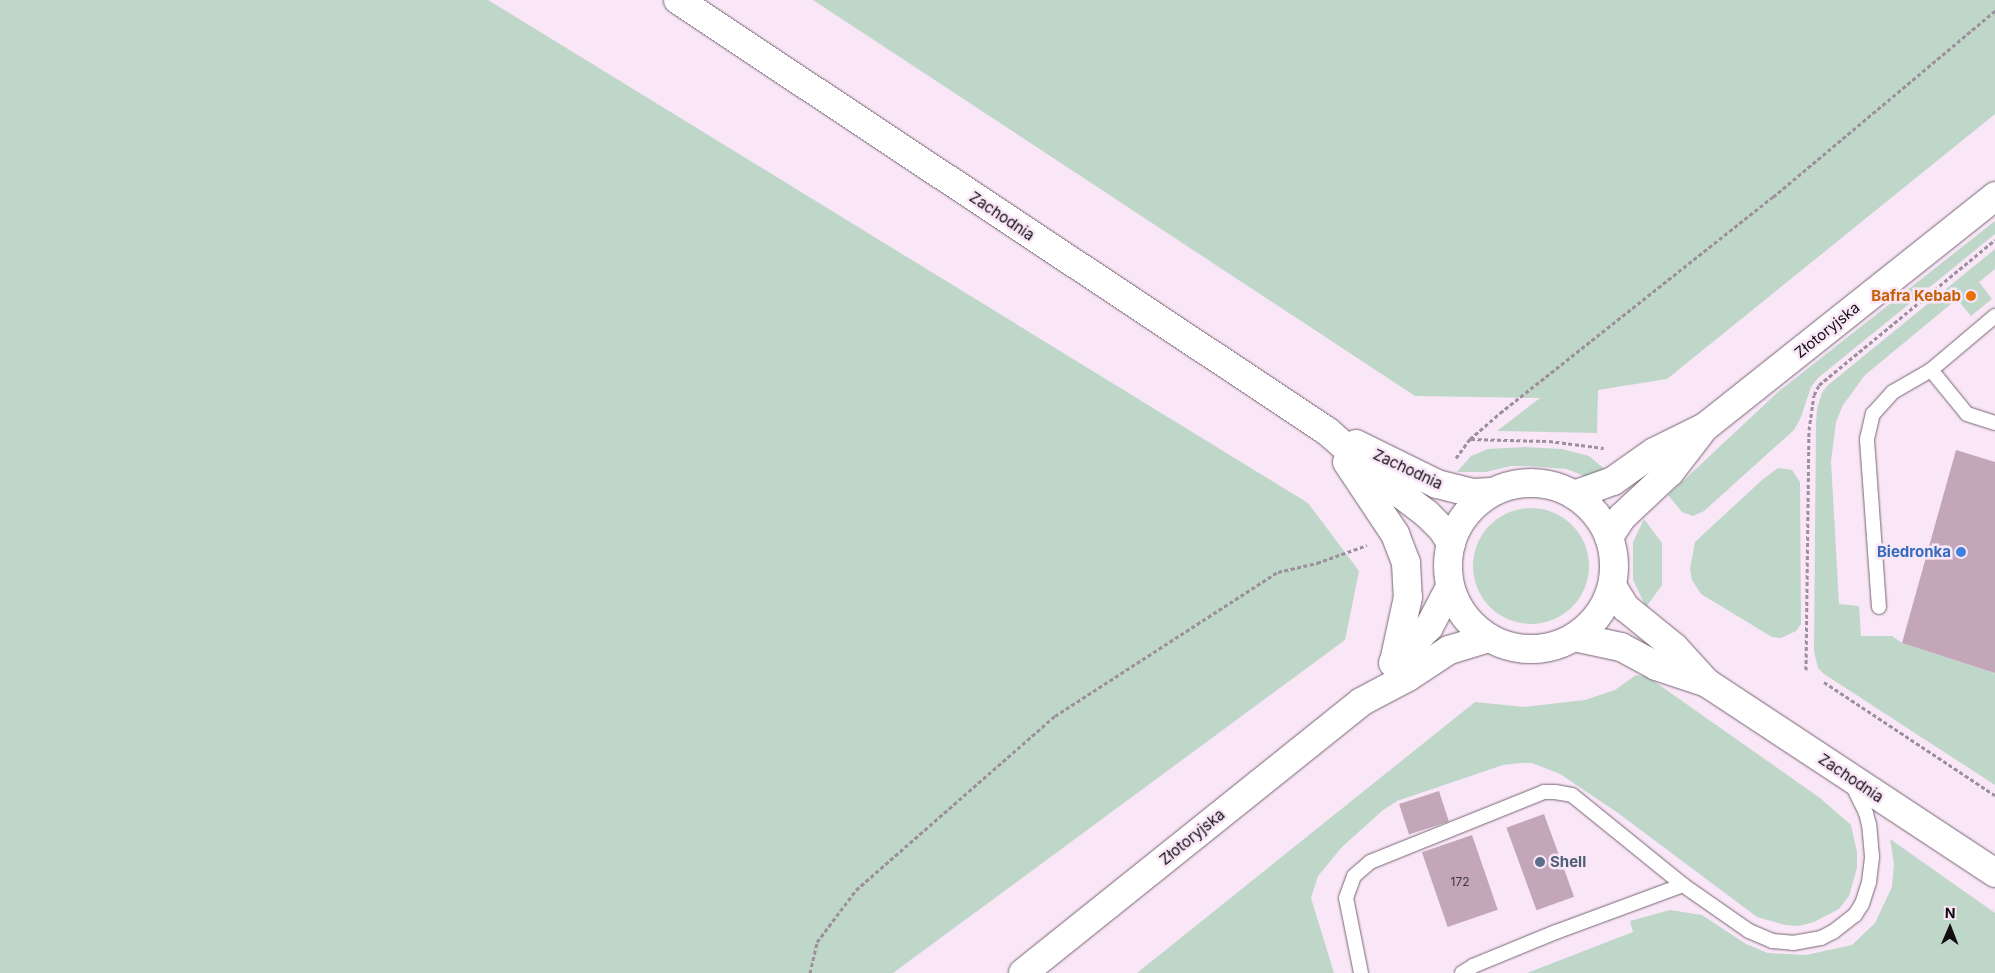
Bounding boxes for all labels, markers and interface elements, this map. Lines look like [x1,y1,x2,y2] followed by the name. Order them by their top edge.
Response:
[966,188,1038,244] street label: Zachodnia
[1871,287,1961,305] place label: Bafra Kebab
[1965,290,1977,302] marker: Bafra Kebab
[1791,298,1863,362] street label: Złotoryjska
[1370,445,1446,493] street label: Zachodnia
[1877,543,1951,561] place label: Biedronka
[1955,546,1967,558] marker: Biedronka
[1815,750,1887,806] street label: Zachodnia
[1156,805,1228,869] street label: Złotoryjska
[1550,853,1586,871] place label: Shell
[1534,856,1546,868] marker: Shell
[1451,875,1469,889] house number: 172
[1925,903,1975,953] north arrow
[1945,904,1956,921] text: N

